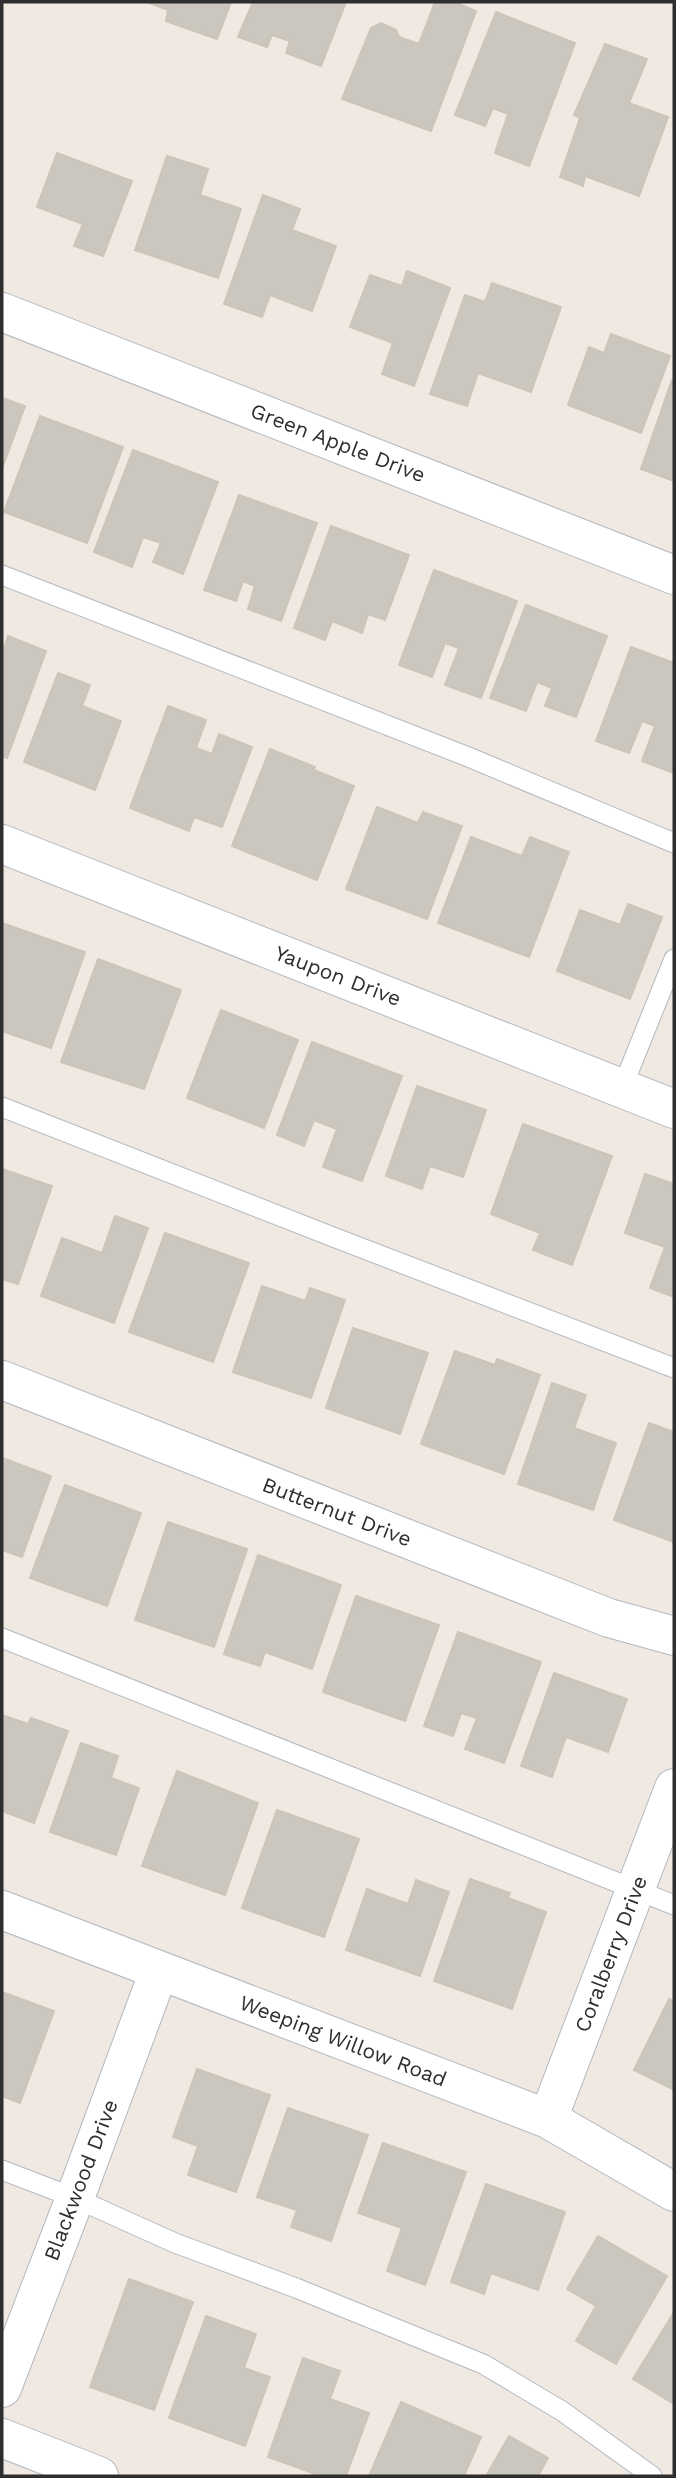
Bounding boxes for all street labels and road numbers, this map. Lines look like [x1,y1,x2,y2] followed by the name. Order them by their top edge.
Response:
[247,398,429,487] street label: Green Apple Drive
[272,940,405,1011] street label: Yaupon Drive
[259,1472,415,1551] street label: Butternut Drive
[569,1872,652,2036] street label: Coralberry Drive
[236,1989,450,2092] street label: Weeping Willow Road
[38,2096,123,2264] street label: Blackwood Drive

